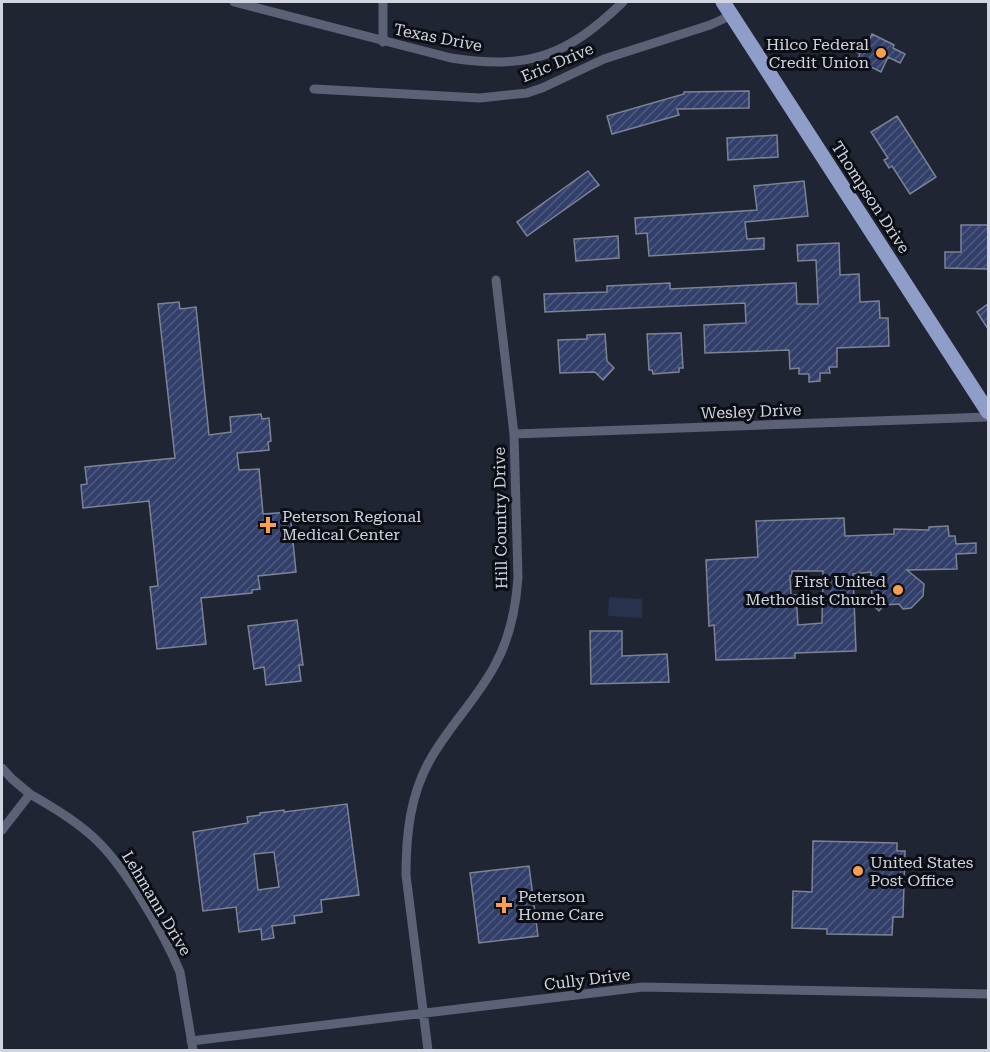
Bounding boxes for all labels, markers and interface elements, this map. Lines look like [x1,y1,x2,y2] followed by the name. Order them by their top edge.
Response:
[392,20,484,55] street label: Texas Drive
[766,35,869,72] place label: Hilco Federal Credit Union
[518,39,596,86] street label: Eric Drive
[874,46,888,60] marker: Hilco Federal Credit Union
[827,138,914,257] street label: Thompson Drive
[700,400,802,423] street label: Wesley Drive
[490,447,511,589] street label: Hill Country Drive
[282,507,421,544] place label: Peterson Regional Medical Center
[259,516,277,534] marker: Peterson Regional Medical Center
[746,572,886,609] place label: First United Methodist Church
[891,583,905,597] marker: First United Methodist Church
[118,847,195,959] street label: Lehmann Drive
[870,853,974,890] place label: United States Post Office
[851,864,865,878] marker: United States Post Office
[518,887,604,924] place label: Peterson Home Care
[495,896,513,914] marker: Peterson Home Care
[543,965,631,994] street label: Cully Drive

